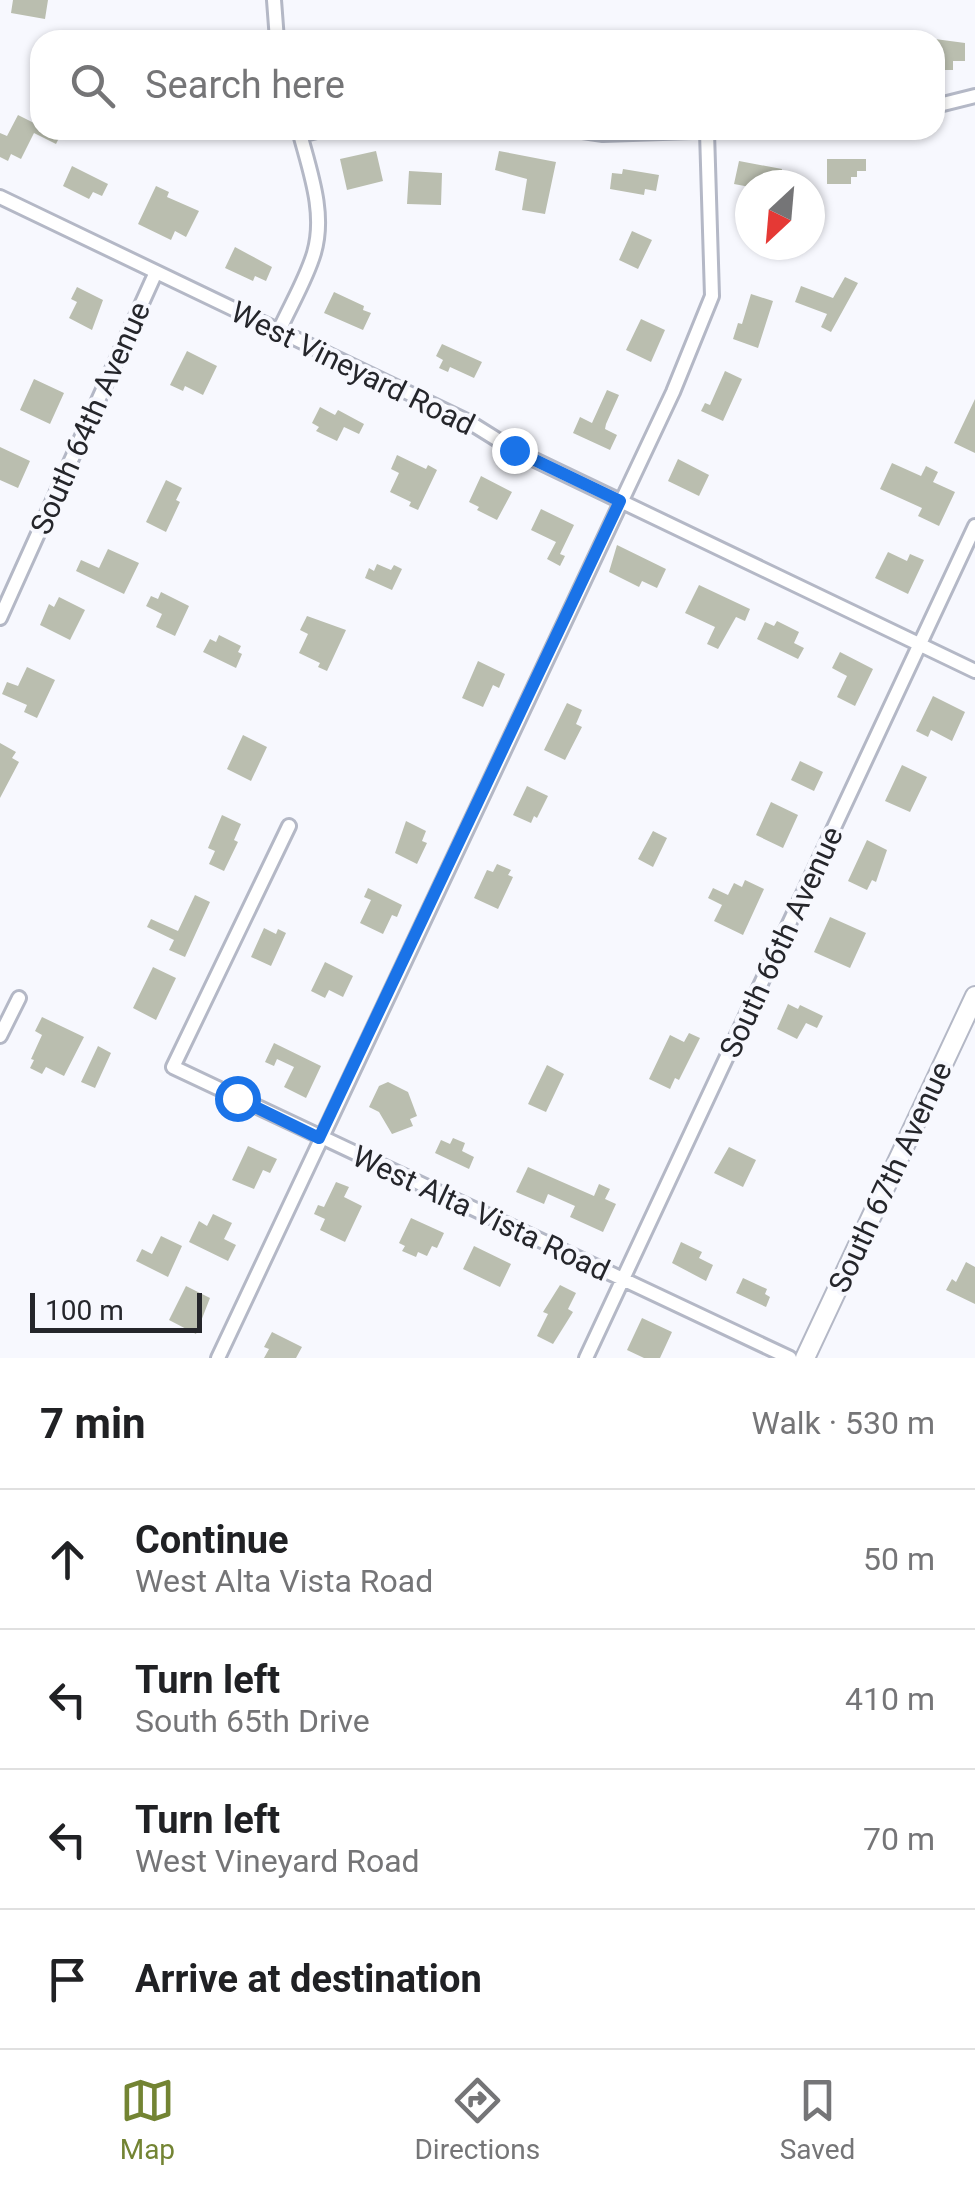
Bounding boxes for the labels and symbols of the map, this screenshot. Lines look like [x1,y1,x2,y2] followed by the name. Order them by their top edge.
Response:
[735,170,825,260] north arrow
[225,294,481,442] street label: West Vineyard Road
[23,296,157,540] street label: South 64th Avenue
[492,428,538,474] route end
[712,821,850,1063] street label: South 66th Avenue
[821,1056,959,1298] street label: South 67th Avenue
[215,1076,261,1122] route start
[347,1138,615,1288] street label: West Alta Vista Road
[30,1288,202,1332] scale bar

